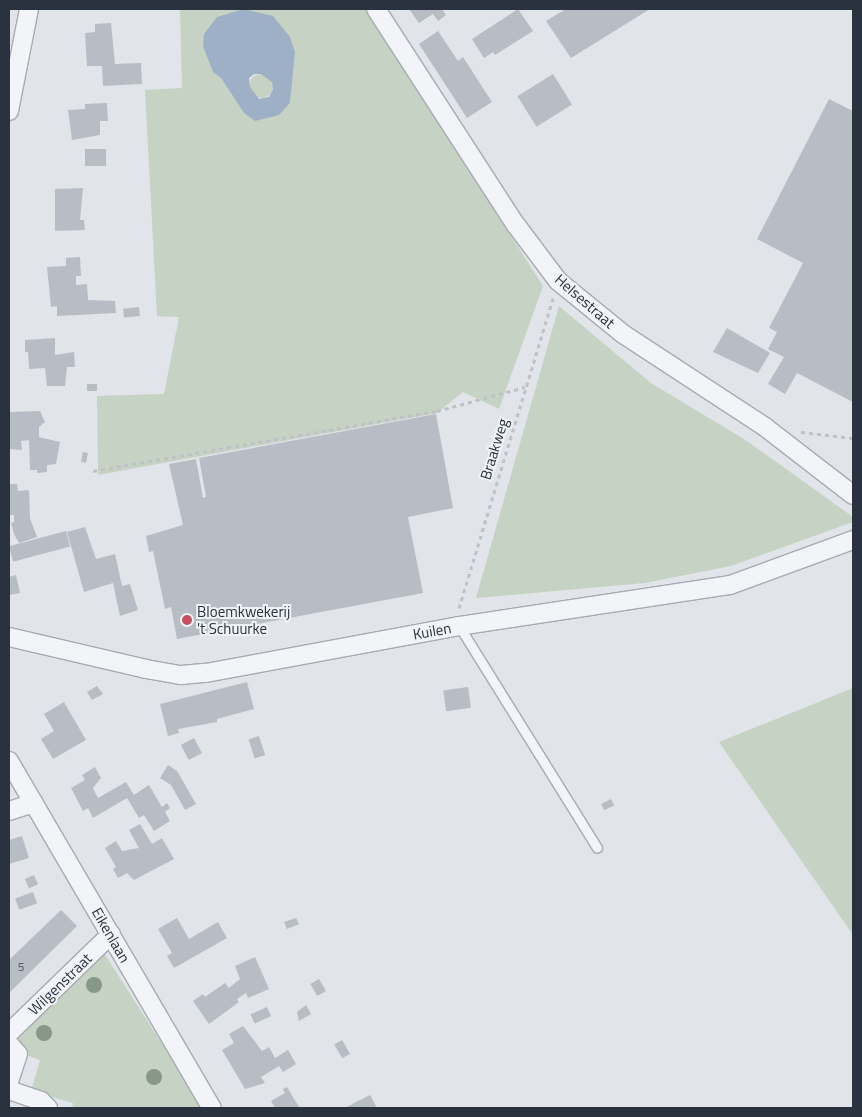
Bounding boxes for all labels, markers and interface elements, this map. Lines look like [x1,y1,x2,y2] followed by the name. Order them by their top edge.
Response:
[551,270,619,332] street label: Helsestraat
[476,416,512,482] street label: Braakweg
[197,602,290,637] place label: Bloemkwekerij 't Schuurke
[181,614,193,626] marker: Bloemkwekerij 't Schuurke
[411,619,453,643] street label: Kuilen
[88,904,134,966] street label: Eikenlaan
[25,949,95,1019] street label: Wilgenstraat
[18,960,24,974] house number: 5

